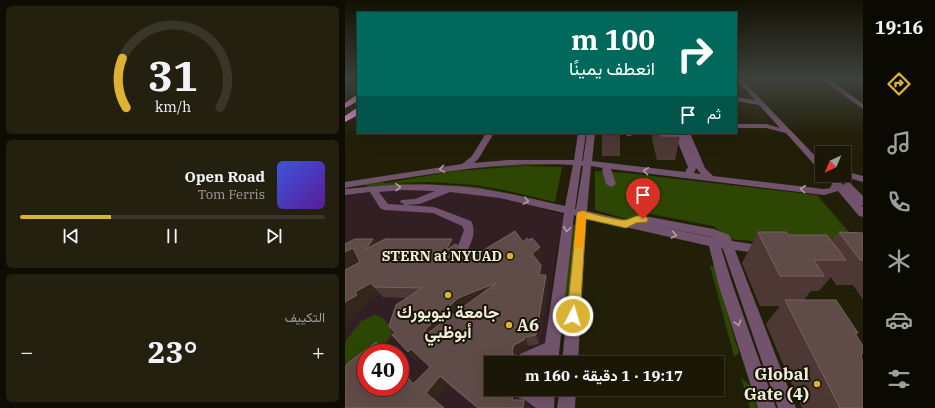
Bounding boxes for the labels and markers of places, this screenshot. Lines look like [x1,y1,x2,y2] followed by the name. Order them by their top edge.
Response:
[626,178,660,219] pin
[382,247,502,265] place label: STERN at NYUAD
[505,251,515,261] marker: STERN at NYUAD
[443,290,453,300] marker: جامعة نيويورك أبوظبي
[397,301,499,346] place label: جامعة نيويورك أبوظبي
[517,314,539,336] place label: A6
[504,320,514,330] marker: A6
[744,363,809,405] place label: Global Gate (4)
[812,379,822,389] marker: Global Gate (4)

